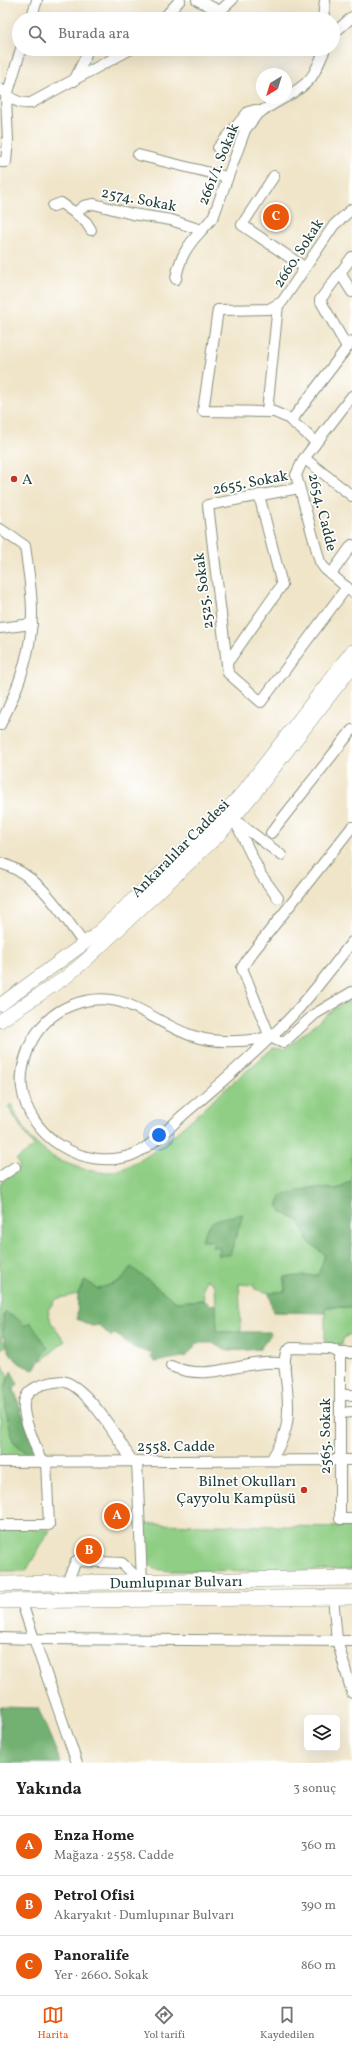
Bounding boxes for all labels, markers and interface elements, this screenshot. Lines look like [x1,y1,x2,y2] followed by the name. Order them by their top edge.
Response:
[12,12,340,56] search box
[26,23,48,45] icon: search
[58,24,130,45] text: Burada ara
[256,68,292,104] north arrow
[193,121,245,209] street label: 2661/1. Sokak
[99,183,178,218] street label: 2574. Sokak
[263,202,289,232] pin: C
[269,215,330,293] street label: 2660. Sokak
[211,466,290,501] street label: 2655. Sokak
[22,470,33,491] place label: A
[302,471,341,554] street label: 2654. Cadde
[9,474,19,484] marker: A
[189,551,220,630] street label: 2525. Sokak
[127,795,235,903] street label: Ankaralılar Caddesi
[149,1125,169,1145] your location
[316,1398,337,1474] street label: 2565. Sokak
[137,1437,215,1458] street label: 2558. Cadde
[176,1472,296,1510] place label: Bilnet Okulları Çayyolu Kampüsü
[299,1485,309,1495] marker: Bilnet Okulları Çayyolu Kampüsü
[104,1501,130,1531] pin: A
[76,1536,102,1566] pin: B
[109,1572,243,1595] street label: Dumlupınar Bulvarı
[304,1715,340,1751] map controls
[304,1715,340,1751] button: layers
[16,1778,82,1801] text: Yakında
[293,1780,336,1798] text: 3 sonuç
[54,1826,134,1847] text: Enza Home
[24,1837,34,1855] text: A
[301,1837,336,1855] text: 360 m
[54,1847,174,1865] text: Mağaza · 2558. Cadde
[54,1886,135,1907] text: Petrol Ofisi
[25,1897,33,1915] text: B
[301,1897,336,1915] text: 390 m
[54,1907,234,1925] text: Akaryakıt · Dumlupınar Bulvarı
[54,1946,129,1967] text: Panoralife
[25,1957,33,1975] text: C
[301,1957,336,1975] text: 860 m
[54,1967,149,1985] text: Yer · 2660. Sokak
[37,2004,69,2043] tab: Harita
[143,2004,185,2043] tab: Yol tarifi
[260,2004,315,2043] tab: Kaydedilen

